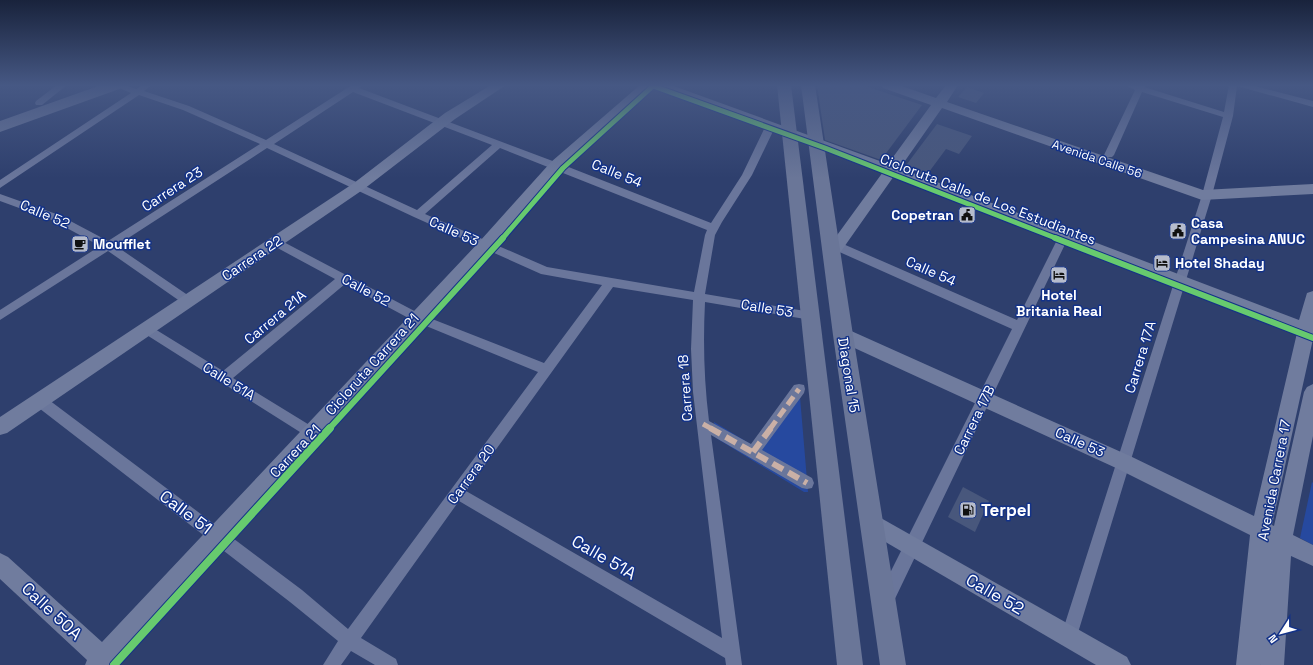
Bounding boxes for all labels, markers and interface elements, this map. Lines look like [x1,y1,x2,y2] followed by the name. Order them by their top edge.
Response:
[1050,136,1144,182] street label: Avenida Calle 56
[878,149,1098,249] street label: Cicloruta Calle de Los Estudiantes
[589,155,645,191] street label: Calle 54
[138,163,206,215] street label: Carrera 23
[17,195,73,233] street label: Calle 52
[957,205,977,225] public building icon: Copetran
[891,206,954,224] place label: Copetran
[426,212,482,250] street label: Calle 53
[1191,214,1305,248] place label: Casa Campesina ANUC
[1168,221,1188,241] public building icon: Casa Campesina ANUC
[218,231,286,285] street label: Carrera 22
[70,234,90,254] cafe icon: Moufflet
[93,235,151,253] place label: Moufflet
[903,252,959,290] street label: Calle 54
[1152,253,1172,273] hotel icon: Hotel Shaday
[1175,254,1265,272] place label: Hotel Shaday
[1049,265,1069,285] hotel icon: Hotel Britania Real
[339,270,393,310] street label: Calle 52
[240,286,310,348] street label: Carrera 21A
[1016,286,1102,320] place label: Hotel Britania Real
[740,295,794,321] street label: Calle 53
[321,309,423,419] street label: Cicloruta Carrera 21
[1120,318,1160,395] street label: Carrera 17A
[834,336,864,414] street label: Diagonal 15
[674,354,696,422] street label: Carrera 18
[199,358,259,404] street label: Calle 51A
[949,382,999,458] street label: Carrera 17B
[1253,418,1295,542] street label: Avenida Carrera 17
[266,420,324,482] street label: Carrera 21
[1052,423,1108,461] street label: Calle 53
[443,440,499,507] street label: Carrera 20
[155,485,217,539] street label: Calle 51
[981,499,1031,521] place label: Terpel
[958,500,978,520] fuel station icon: Terpel
[568,530,641,584] street label: Calle 51A
[962,569,1028,619] street label: Calle 52
[17,577,87,645] street label: Calle 50A
[1261,613,1301,653] north arrow
[1265,632,1281,646] text: N

